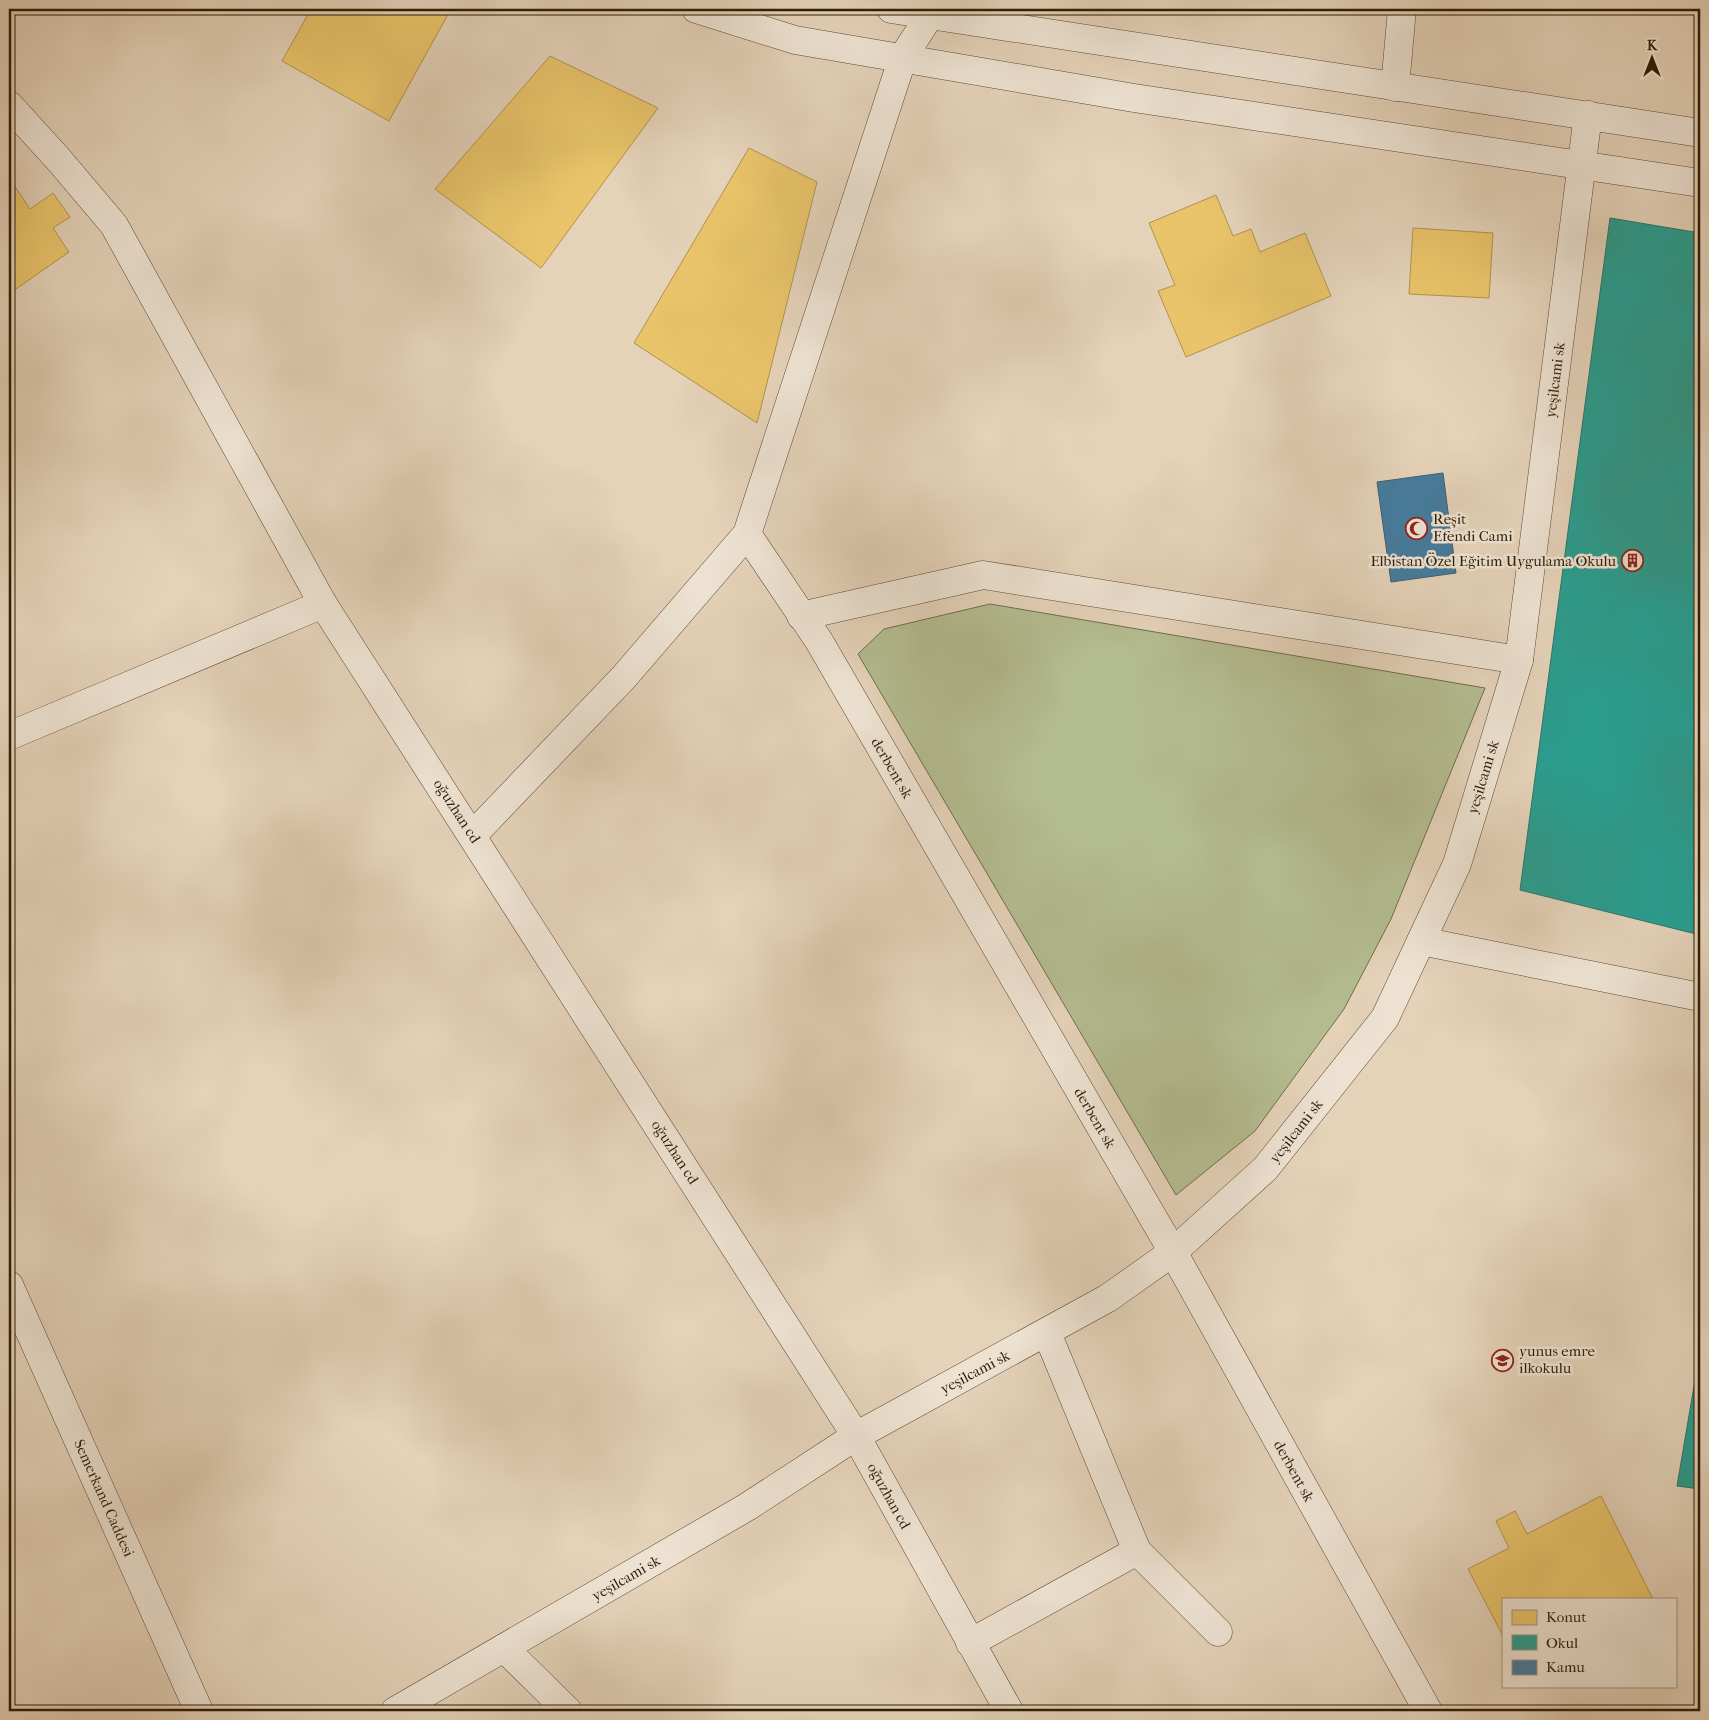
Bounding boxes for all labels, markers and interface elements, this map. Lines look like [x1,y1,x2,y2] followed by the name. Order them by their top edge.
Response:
[1626,32,1676,82] north arrow
[1647,37,1658,54] text: K
[1541,341,1569,419] street label: yeşilcami sk
[1433,510,1513,545] place label: Reşit Efendi Cami
[1405,516,1429,540] mosque icon: Reşit Efendi Cami
[1620,549,1644,573] building icon: Elbistan Özel Eğitim Uygulama Okulu
[1370,552,1617,570] place label: Elbistan Özel Eğitim Uygulama Okulu
[867,734,917,802] street label: derbent sk
[1463,738,1503,816] street label: yeşilcami sk
[430,776,485,847] street label: oğuzhan cd
[1070,1084,1120,1152] street label: derbent sk
[1266,1095,1327,1166] street label: yeşilcami sk
[648,1117,703,1188] street label: oğuzhan cd
[1519,1342,1595,1377] place label: yunus emre ilkokulu
[937,1346,1013,1398] street label: yeşilcami sk
[1491,1348,1515,1372] school or university icon: yunus emre ilkokulu
[70,1436,138,1560] street label: Semerkand Caddesi
[1270,1437,1318,1505] street label: derbent sk
[863,1460,915,1533] street label: oğuzhan cd
[589,1551,664,1605] street label: yeşilcami sk
[1502,1598,1676,1688] legend
[1546,1608,1587,1626] text: Konut
[1546,1634,1578,1652] text: Okul
[1546,1658,1585,1676] text: Kamu

